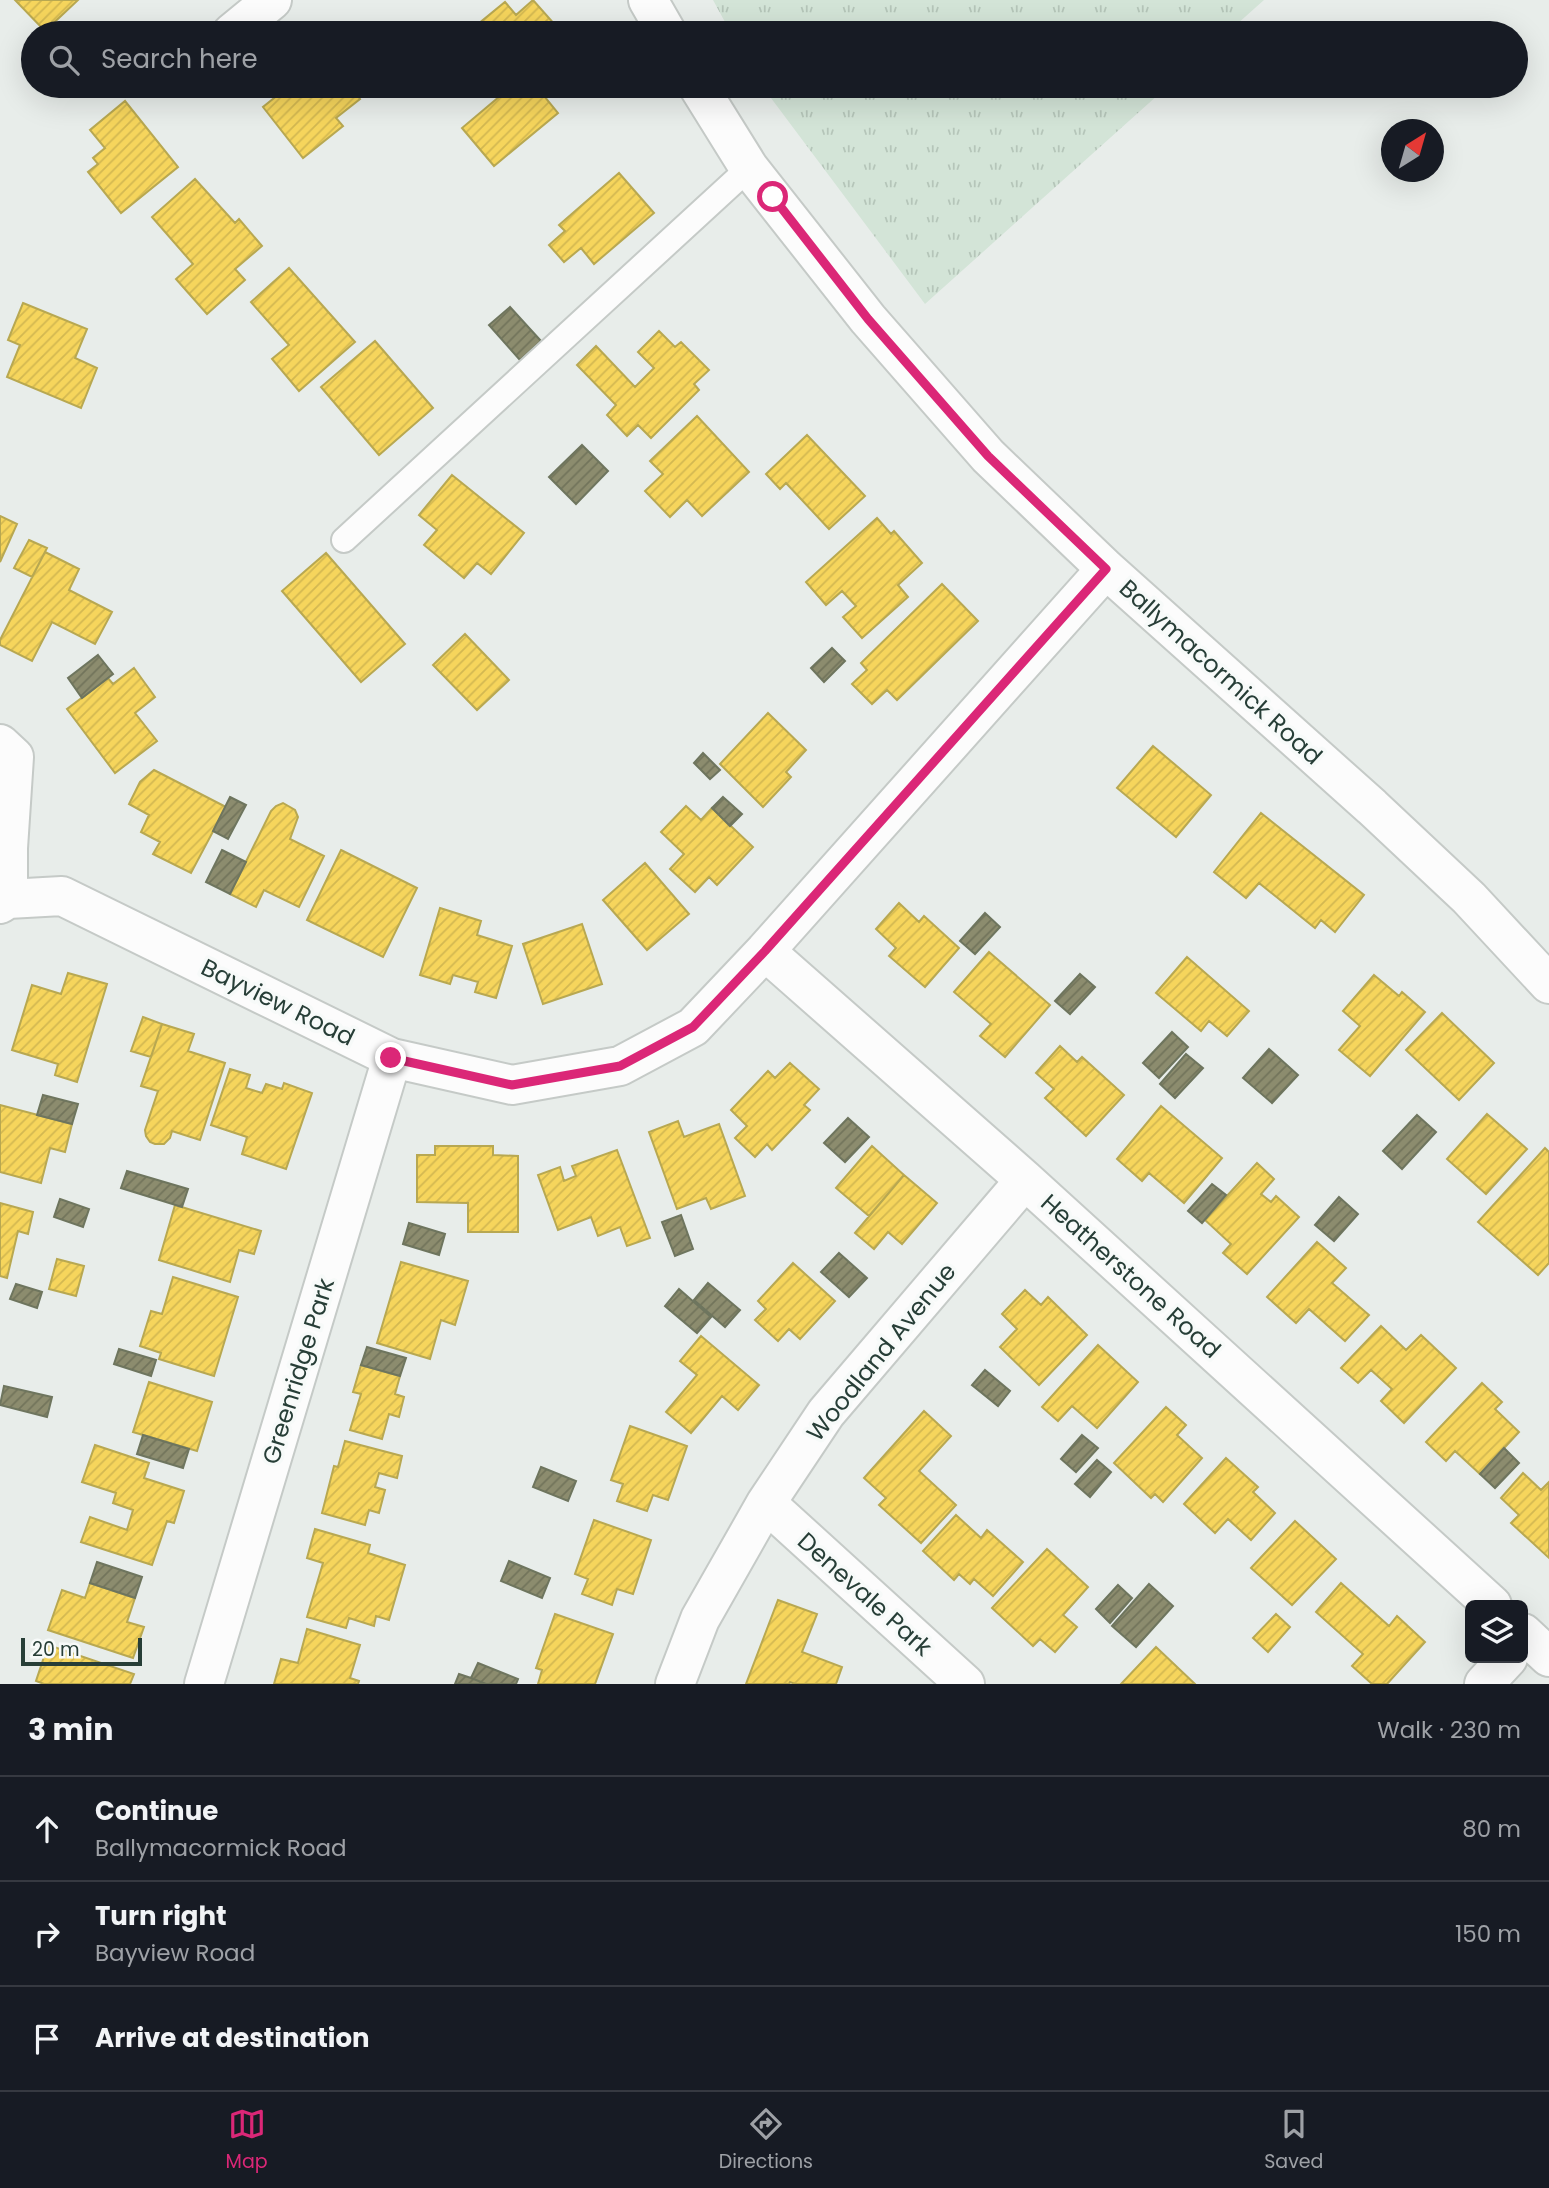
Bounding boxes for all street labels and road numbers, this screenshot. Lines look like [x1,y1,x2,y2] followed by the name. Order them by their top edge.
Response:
[1112,572,1330,772] street label: Ballymacormick Road
[196,951,360,1053] street label: Bayview Road
[1034,1186,1228,1366] street label: Heatherstone Road
[799,1256,963,1448] street label: Woodland Avenue
[254,1273,342,1468] street label: Greenridge Park
[791,1525,940,1664] street label: Denevale Park

